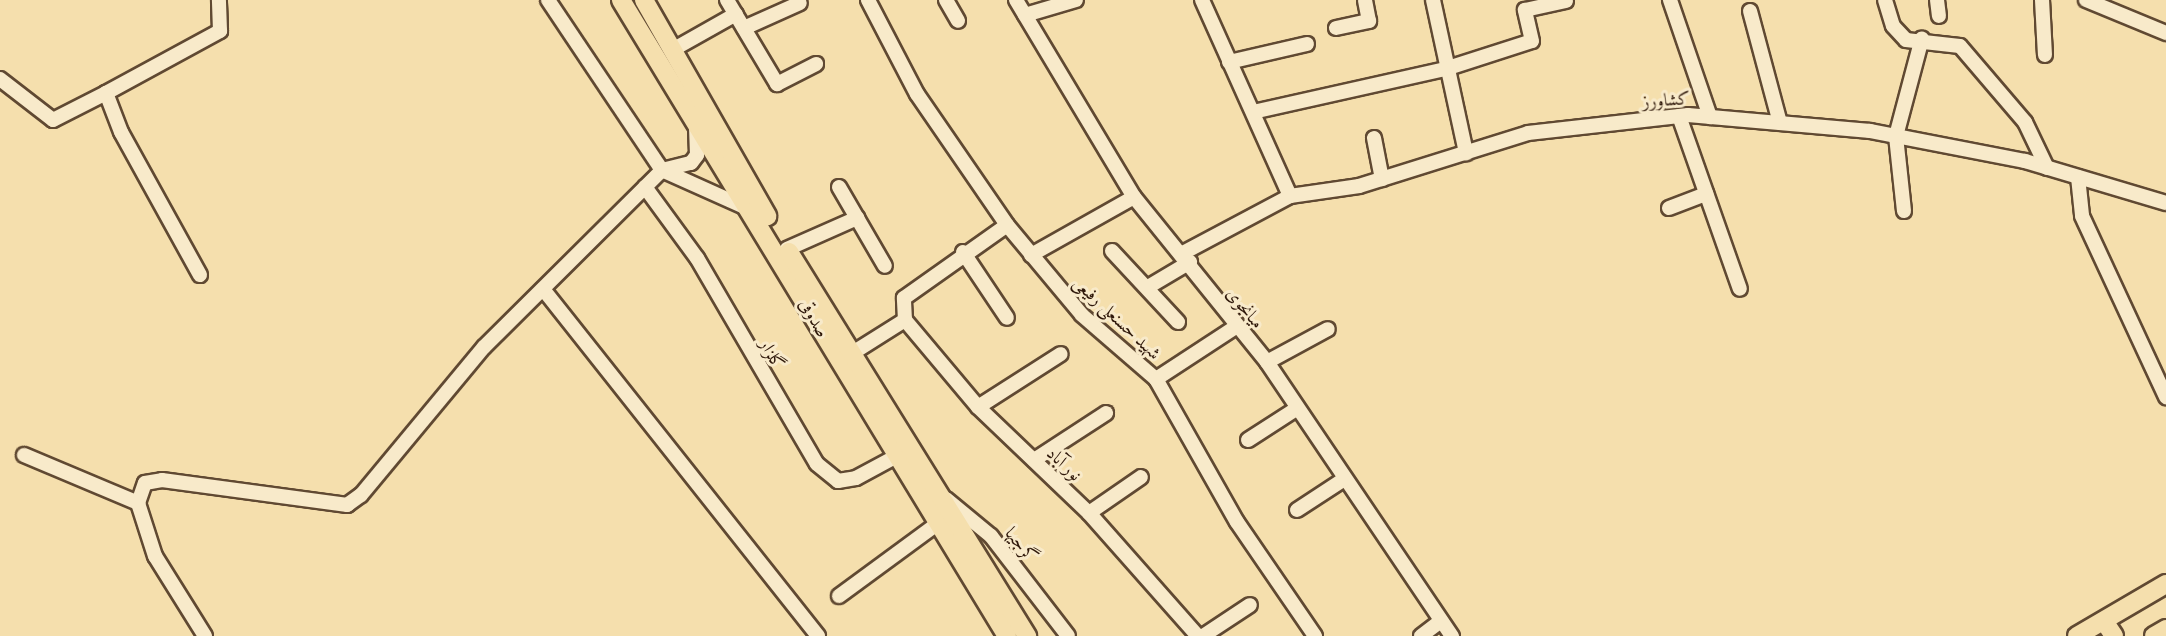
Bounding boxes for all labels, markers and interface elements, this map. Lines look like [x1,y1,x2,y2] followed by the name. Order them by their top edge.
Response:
[1641,88,1691,112] street label: کشاورز
[1069,272,1165,364] street label: شهید حسنعلی رفیعی
[1222,283,1268,333] street label: میانجوی
[794,295,834,341] street label: صدوقی
[755,335,789,373] street label: گلزار
[1042,442,1086,486] street label: نور آباد
[1000,523,1042,567] street label: گرجیها

